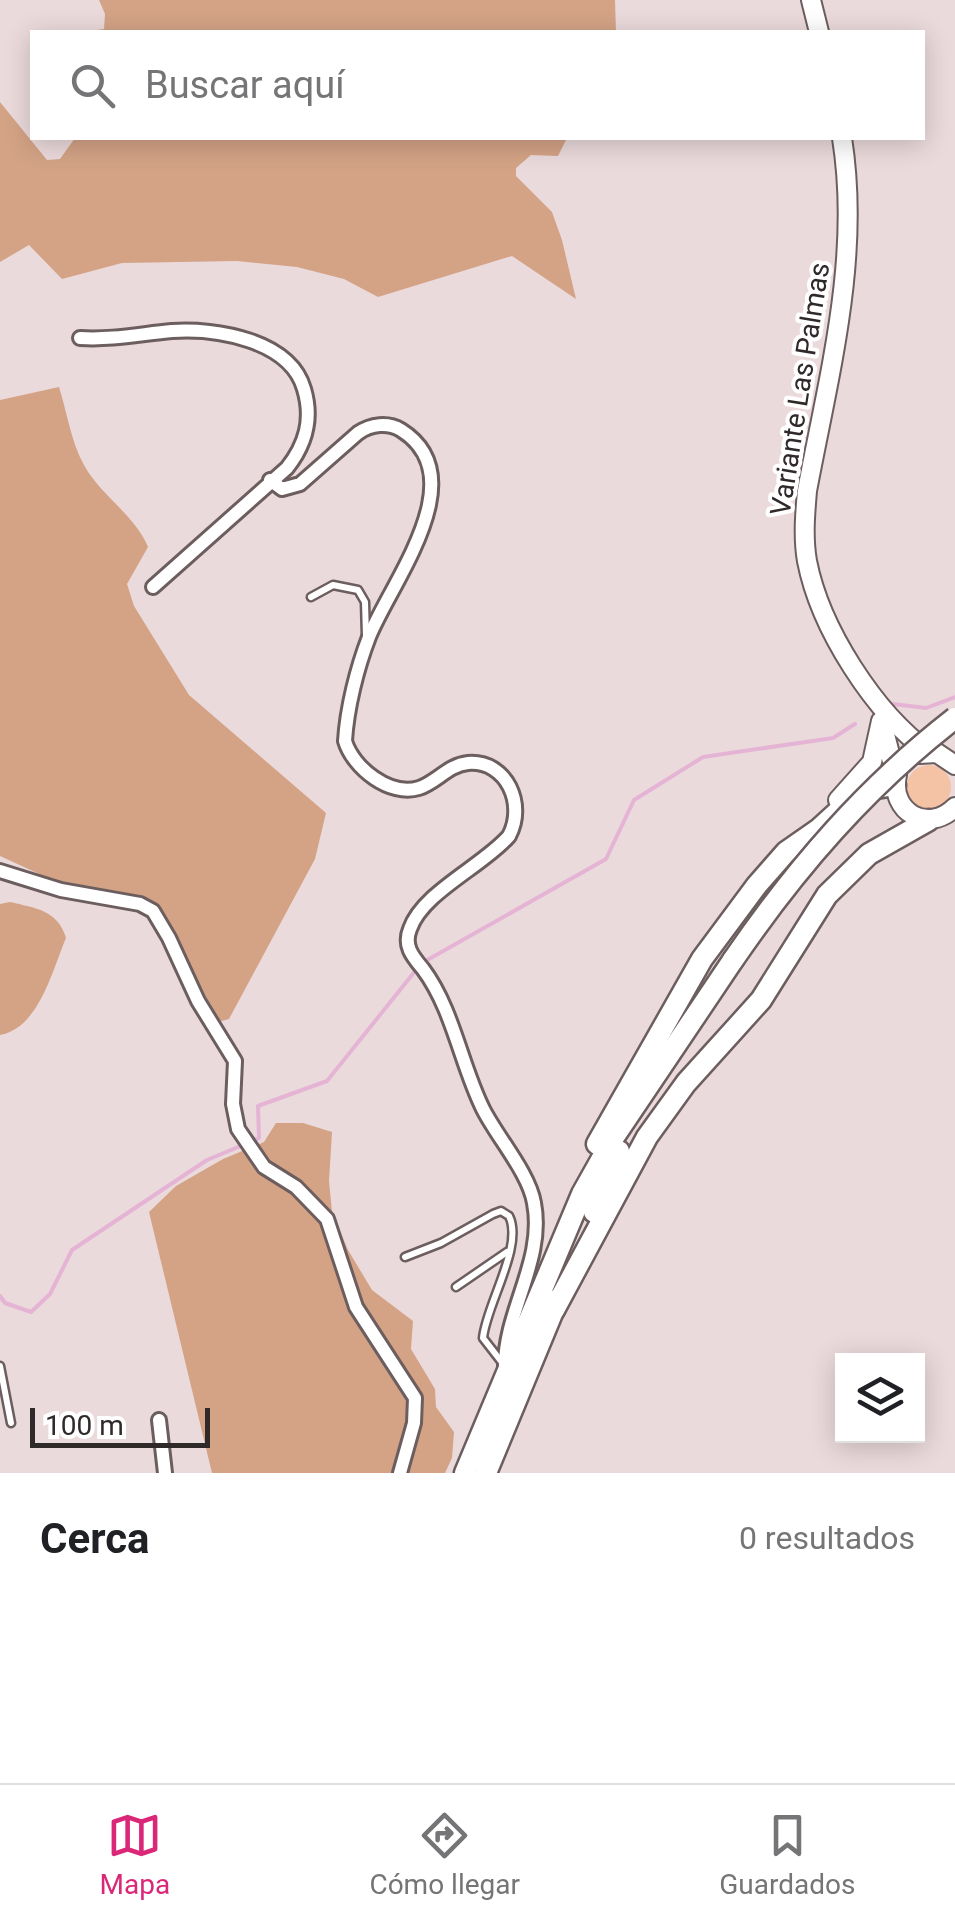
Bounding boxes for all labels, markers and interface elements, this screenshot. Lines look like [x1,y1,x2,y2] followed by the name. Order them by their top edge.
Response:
[30,30,925,140] search box
[65,58,120,113] icon: search
[145,63,345,107] text: Buscar aquí
[764,260,836,518] street label: Variante Las Palmas
[835,1353,925,1443] map controls
[835,1353,925,1443] button: layers
[30,1403,210,1448] scale bar
[45,1409,124,1442] text: 100 m
[40,1514,150,1563] text: Cerca
[739,1519,915,1557] text: 0 resultados
[100,1808,170,1901] tab: Mapa
[369,1808,520,1901] tab: Cómo llegar
[719,1808,855,1901] tab: Guardados

